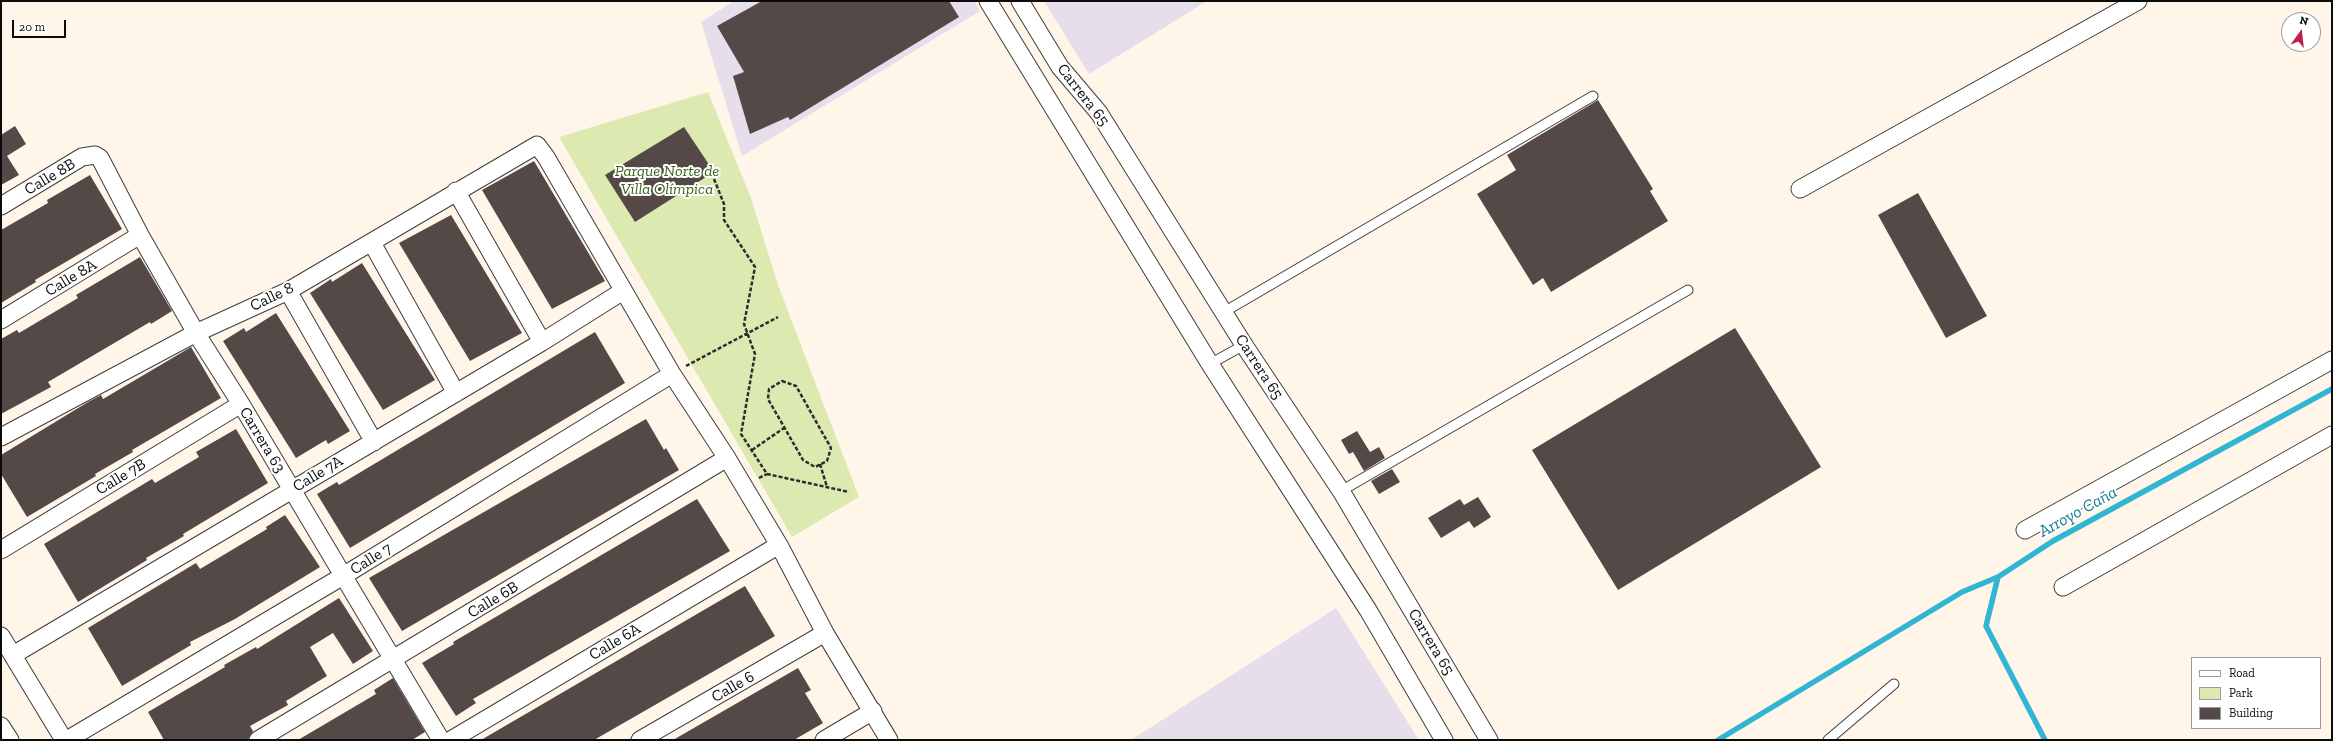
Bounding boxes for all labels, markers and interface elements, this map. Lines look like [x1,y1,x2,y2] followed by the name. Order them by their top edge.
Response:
[14,12,68,38] scale bar
[2281,12,2321,52] north arrow
[2298,14,2310,28] text: N
[19,20,45,34] text: 20 m
[1053,60,1113,130] street label: Carrera 65
[21,154,79,200] street label: Calle 8B
[615,161,719,199] park label: Parque Norte de Villa Olímpica
[42,255,100,301] street label: Calle 8A
[247,278,297,316] street label: Calle 8
[1231,331,1287,403] street label: Carrera 65
[235,404,289,476] street label: Carrera 63
[289,452,347,496] street label: Calle 7A
[93,455,149,499] street label: Calle 7B
[2035,482,2121,542] water label: Arroyo Caña
[347,539,395,579] street label: Calle 7
[464,577,522,623] street label: Calle 6B
[1404,605,1458,679] street label: Carrera 65
[586,619,644,665] street label: Calle 6A
[2191,657,2321,729] legend
[2229,666,2255,680] text: Road
[708,667,758,707] street label: Calle 6
[2229,686,2253,700] text: Park
[2229,706,2273,720] text: Building

